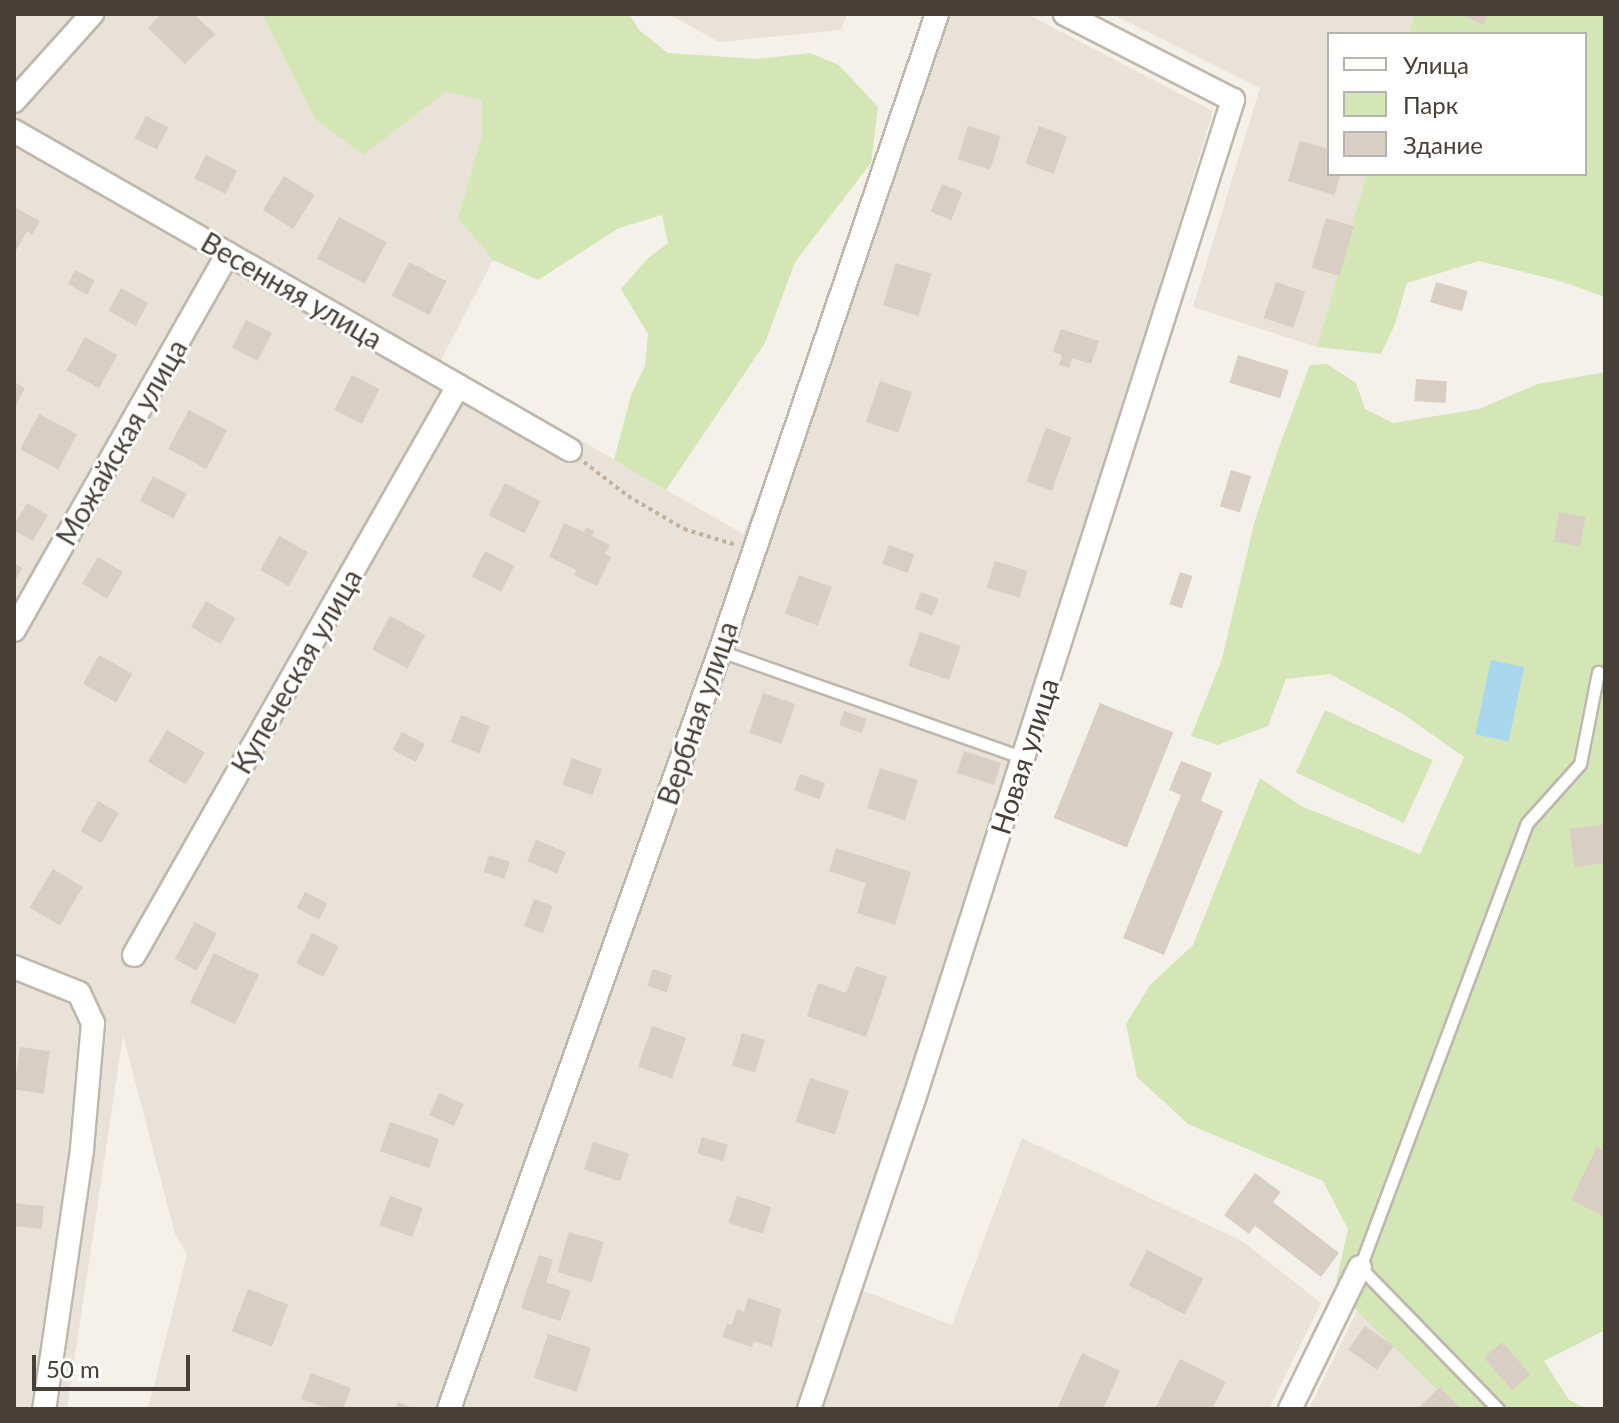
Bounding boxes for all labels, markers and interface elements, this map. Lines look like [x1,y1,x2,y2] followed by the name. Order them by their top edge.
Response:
[1327,32,1587,176] legend
[1403,50,1469,79] text: Улица
[1403,90,1458,119] text: Парк
[1403,130,1483,159] text: Здание
[196,225,388,355] street label: Весенняя улица
[48,333,194,551] street label: Можайская улица
[224,563,368,779] street label: Купеческая улица
[650,617,744,809] street label: Вербная улица
[983,674,1065,838] street label: Новая улица
[36,1339,194,1389] scale bar
[46,1354,100,1383] text: 50 m

